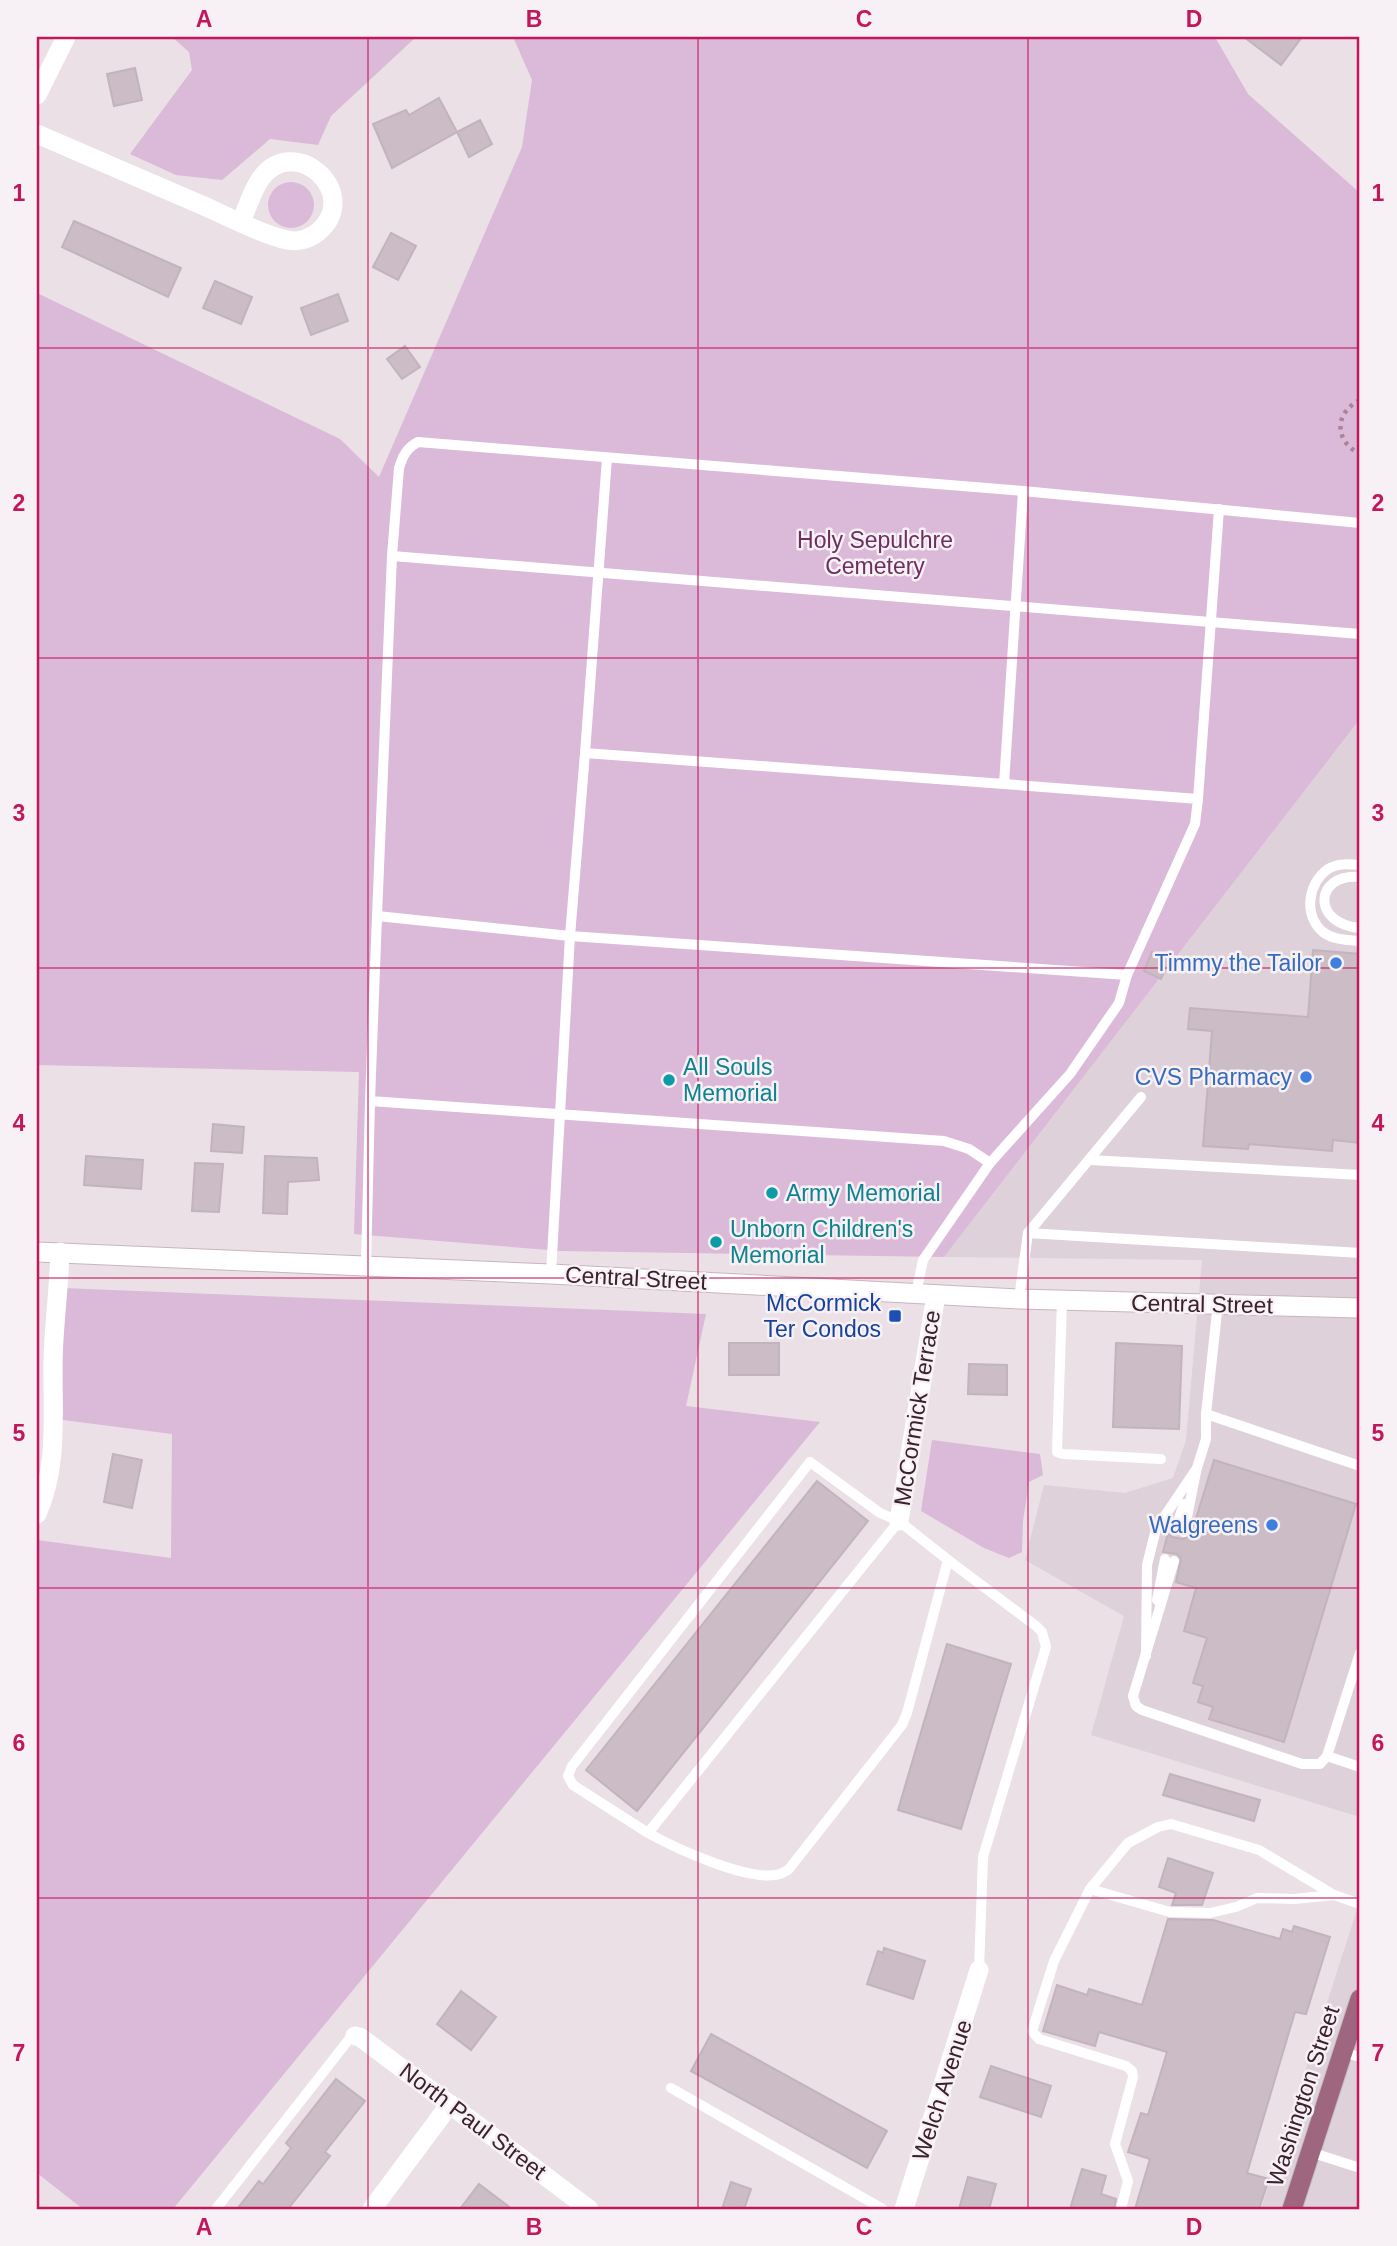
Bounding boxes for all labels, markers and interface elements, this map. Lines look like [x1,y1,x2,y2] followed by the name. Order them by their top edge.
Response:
[196,6,212,32] text: A
[526,6,542,32] text: B
[856,6,872,32] text: C
[1186,6,1202,32] text: D
[13,180,26,206] text: 1
[1372,180,1385,206] text: 1
[13,490,25,516] text: 2
[1372,490,1384,516] text: 2
[797,527,953,579] park label: Holy Sepulchre Cemetery
[13,800,25,826] text: 3
[1372,800,1384,826] text: 3
[1155,950,1322,976] place label: Timmy the Tailor
[1328,955,1344,971] marker: Timmy the Tailor
[683,1054,778,1106] place label: All Souls Memorial
[1135,1064,1292,1090] place label: CVS Pharmacy
[1298,1069,1314,1085] marker: CVS Pharmacy
[661,1072,677,1088] marker: All Souls Memorial
[13,1110,26,1136] text: 4
[1372,1110,1385,1136] text: 4
[786,1180,941,1206] place label: Army Memorial
[764,1185,780,1201] marker: Army Memorial
[730,1216,913,1268] place label: Unborn Children's Memorial
[708,1234,724,1250] marker: Unborn Children's Memorial
[564,1261,708,1295] street label: Central Street
[763,1290,881,1342] place label: McCormick Ter Condos
[1131,1290,1274,1318] street label: Central Street
[887,1308,903,1324] marker: McCormick Ter Condos
[889,1308,945,1508] street label: McCormick Terrace
[13,1420,26,1446] text: 5
[1372,1420,1385,1446] text: 5
[1149,1512,1258,1538] place label: Walgreens
[1264,1517,1280,1533] marker: Walgreens
[13,1730,25,1756] text: 6
[1372,1730,1384,1756] text: 6
[1262,2002,1345,2190] street label: Washington Street
[907,2016,977,2164] street label: Welch Avenue
[13,2040,25,2066] text: 7
[1372,2040,1384,2066] text: 7
[395,2058,552,2185] street label: North Paul Street
[196,2214,212,2240] text: A
[526,2214,542,2240] text: B
[856,2214,872,2240] text: C
[1186,2214,1202,2240] text: D

